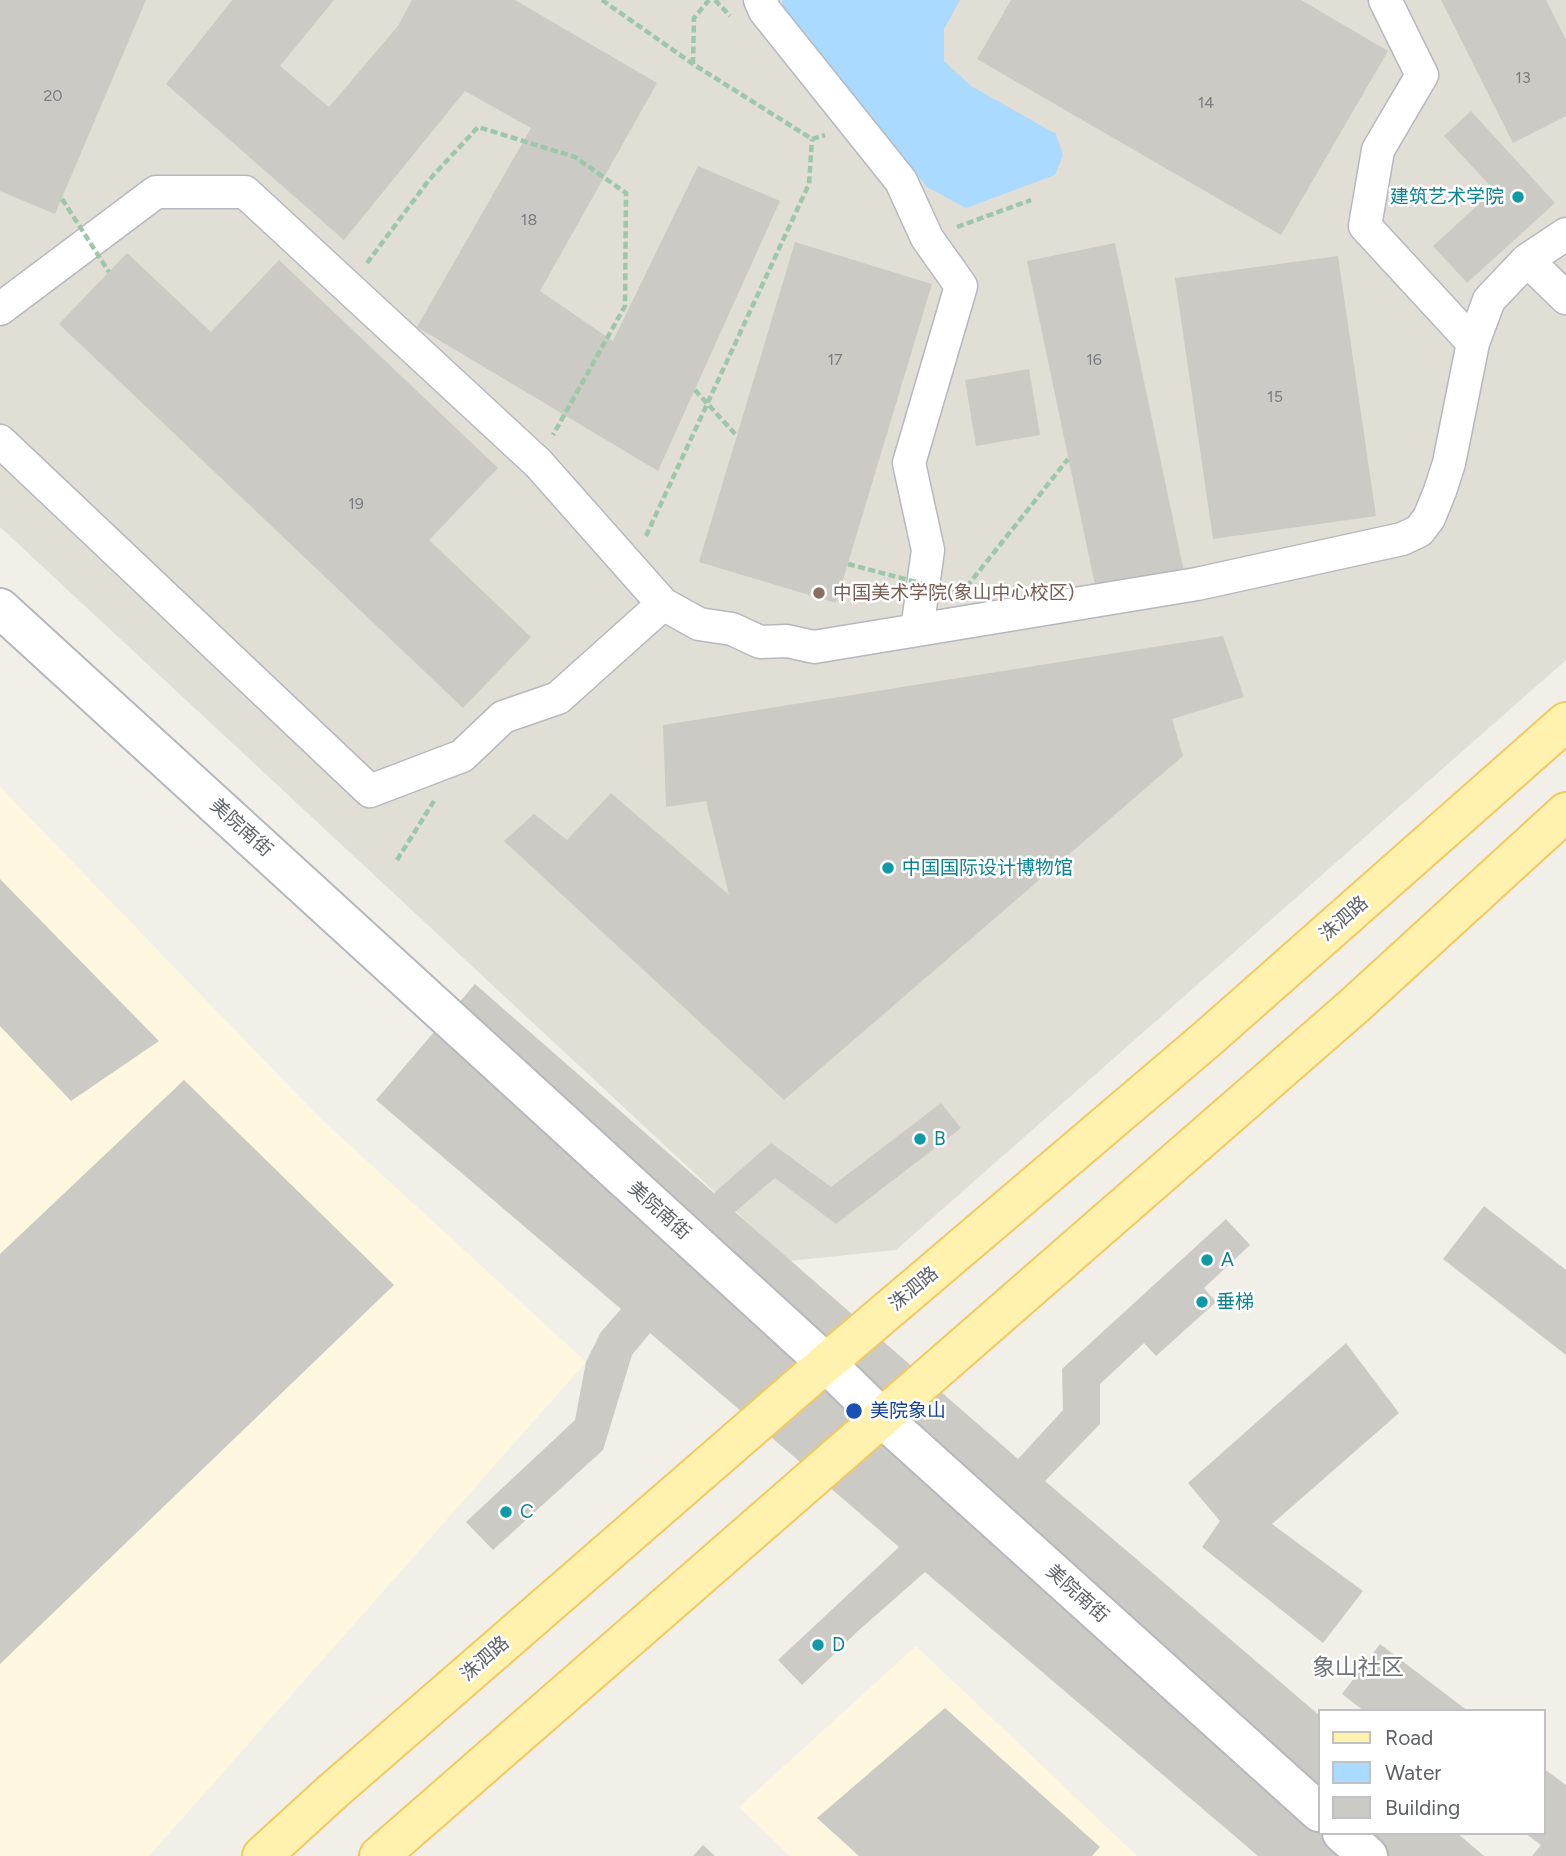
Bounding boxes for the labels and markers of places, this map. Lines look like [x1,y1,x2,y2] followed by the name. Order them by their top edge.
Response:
[1390,186,1504,208] place label: 建筑艺术学院
[1510,189,1526,205] marker: 建筑艺术学院
[833,582,1074,604] place label: 中国美术学院(象山中心校区)
[811,585,827,601] marker: 中国美术学院(象山中心校区)
[902,857,1073,879] place label: 中国国际设计博物馆
[880,860,896,876] marker: 中国国际设计博物馆
[934,1128,946,1150] place label: B
[912,1131,928,1147] marker: B
[1221,1249,1234,1271] place label: A
[1199,1252,1215,1268] marker: A
[1216,1291,1254,1313] place label: 垂梯
[1194,1294,1210,1310] marker: 垂梯
[870,1400,946,1422] place label: 美院象山
[844,1401,864,1421] marker: 美院象山
[520,1501,534,1523] place label: C
[498,1504,514,1520] marker: C
[832,1634,845,1656] place label: D
[810,1637,826,1653] marker: D

